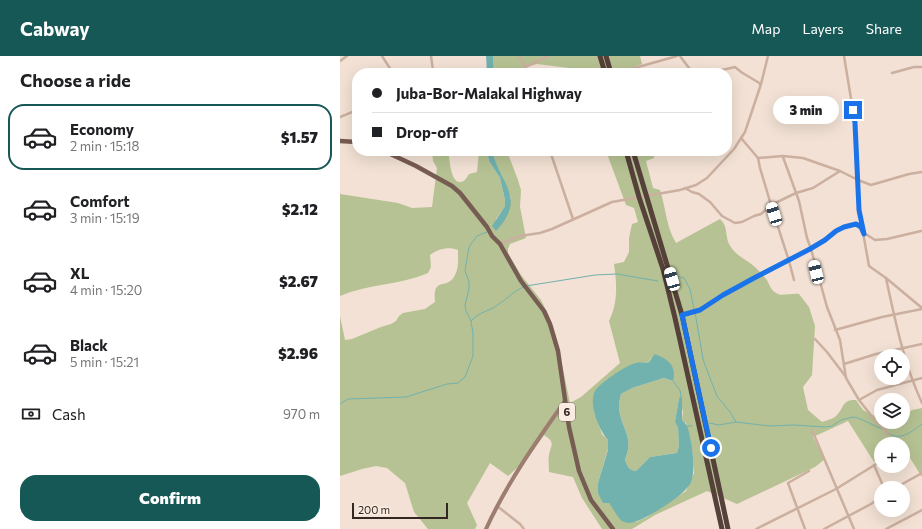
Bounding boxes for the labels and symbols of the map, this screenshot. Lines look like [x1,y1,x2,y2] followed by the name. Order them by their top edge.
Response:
[773,96,839,124] callout: 3 min
[844,101,862,119] route end
[765,201,783,227] car
[807,259,825,285] car
[663,266,681,292] car
[559,403,575,421] road number: 6
[702,439,720,457] route start
[352,501,448,520] scale bar

